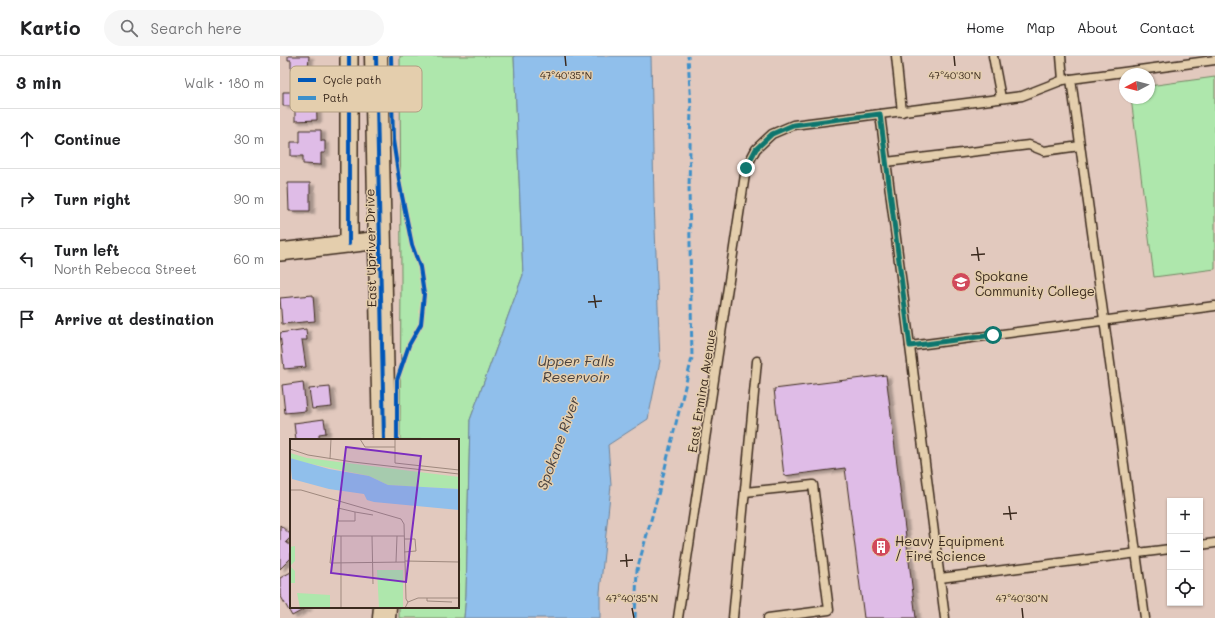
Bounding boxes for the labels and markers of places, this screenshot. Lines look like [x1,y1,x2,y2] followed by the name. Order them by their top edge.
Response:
[975,267,1095,299] place label: Spokane Community College
[950,271,972,293] school or university icon: Spokane Community College
[895,532,1005,564] place label: Heavy Equipment / Fire Science
[870,536,892,558] building icon: Heavy Equipment / Fire Science

